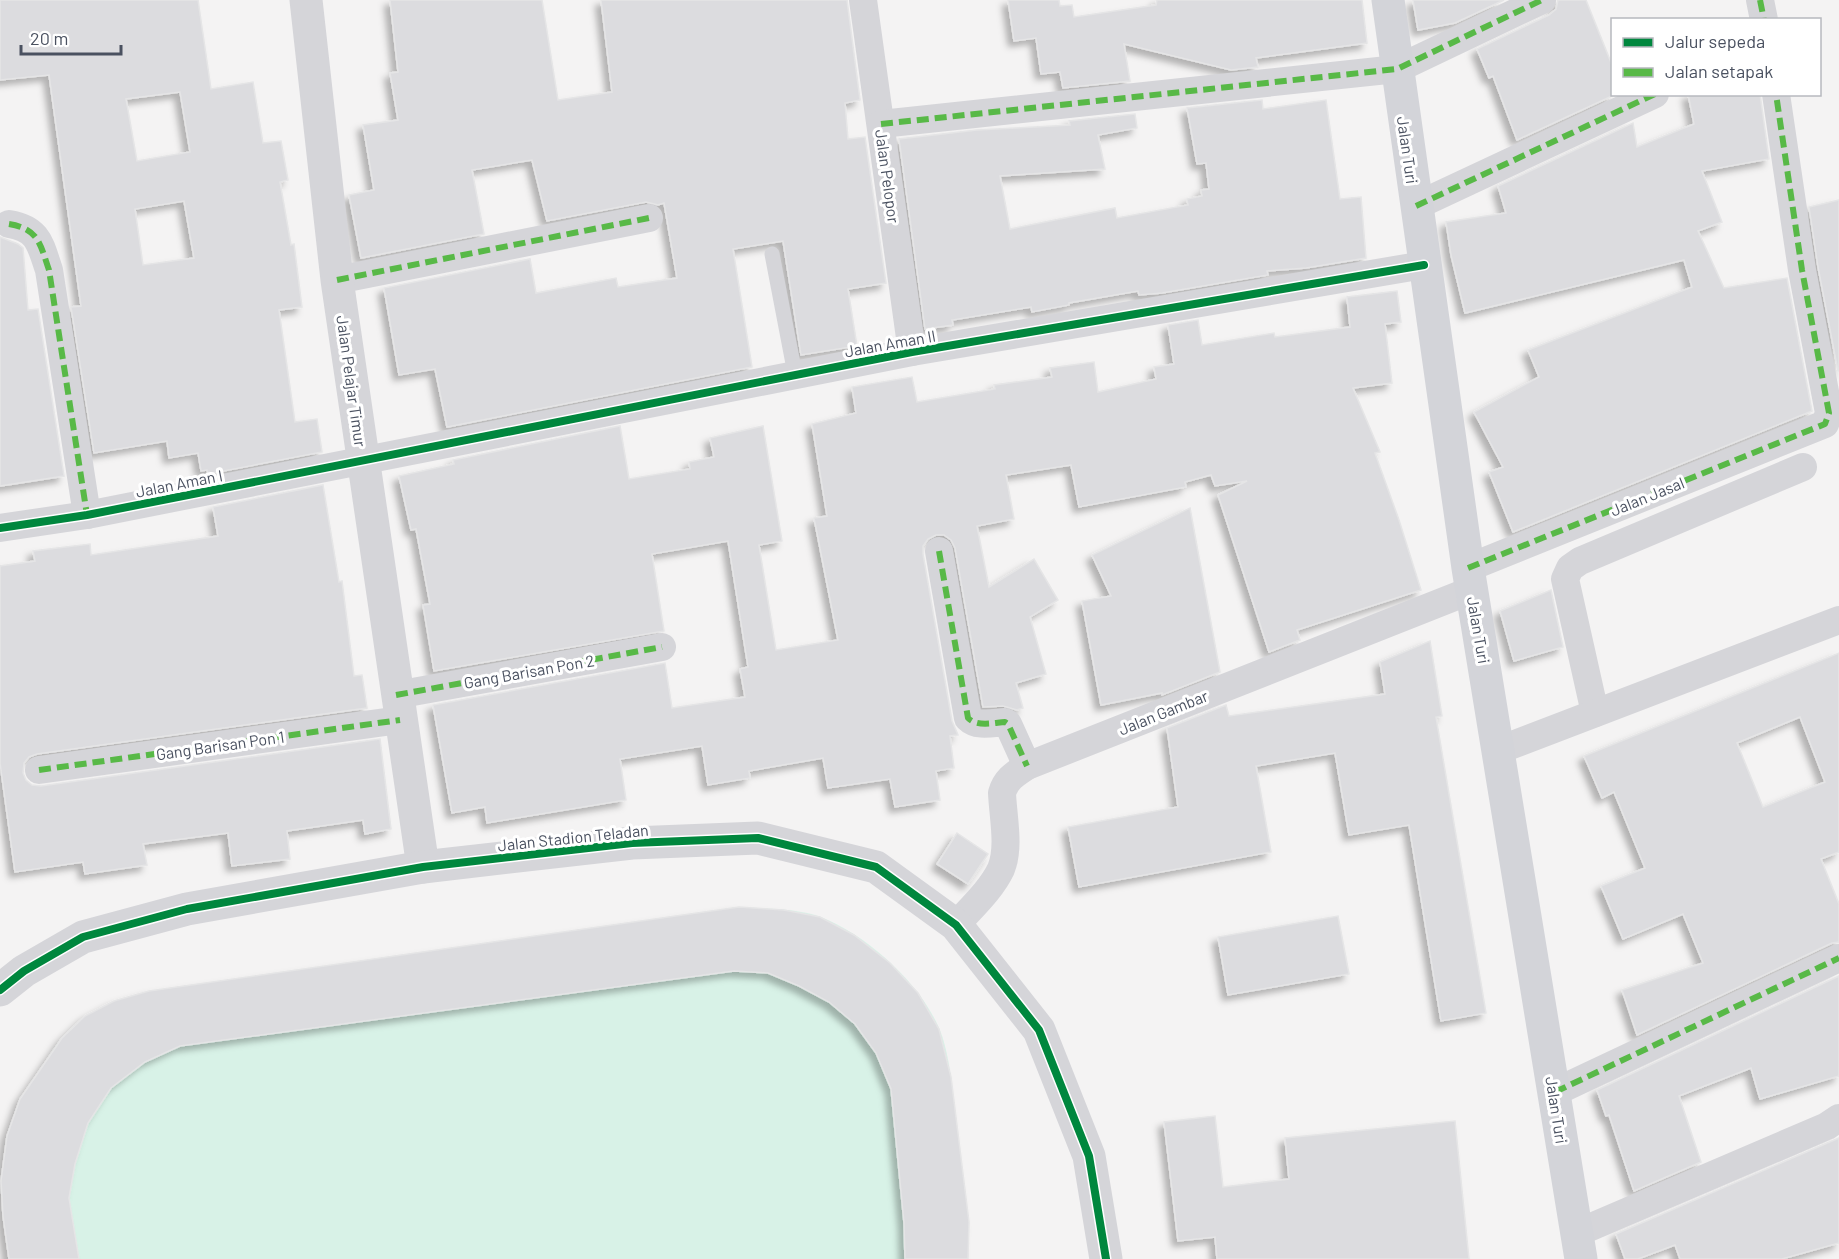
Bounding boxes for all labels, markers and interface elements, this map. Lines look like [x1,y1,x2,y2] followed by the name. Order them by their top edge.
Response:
[21,18,122,56] scale bar
[1611,18,1821,96] legend
[30,27,68,49] text: 20 m
[1665,30,1765,52] text: Jalur sepeda
[1665,60,1773,82] text: Jalan setapak
[1394,115,1422,185] street label: Jalan Turi
[872,128,904,224] street label: Jalan Pelopor
[333,314,371,448] street label: Jalan Pelajar Timur
[843,326,937,360] street label: Jalan Aman II
[134,465,224,501] street label: Jalan Aman I
[1607,473,1687,519] street label: Jalan Jasal
[1464,595,1494,665] street label: Jalan Turi
[462,650,596,692] street label: Gang Barisan Pon 2
[1115,685,1211,739] street label: Jalan Gambar
[155,727,285,763] street label: Gang Barisan Pon 1
[497,820,649,854] street label: Jalan Stadion Teladan
[1542,1075,1572,1145] street label: Jalan Turi

